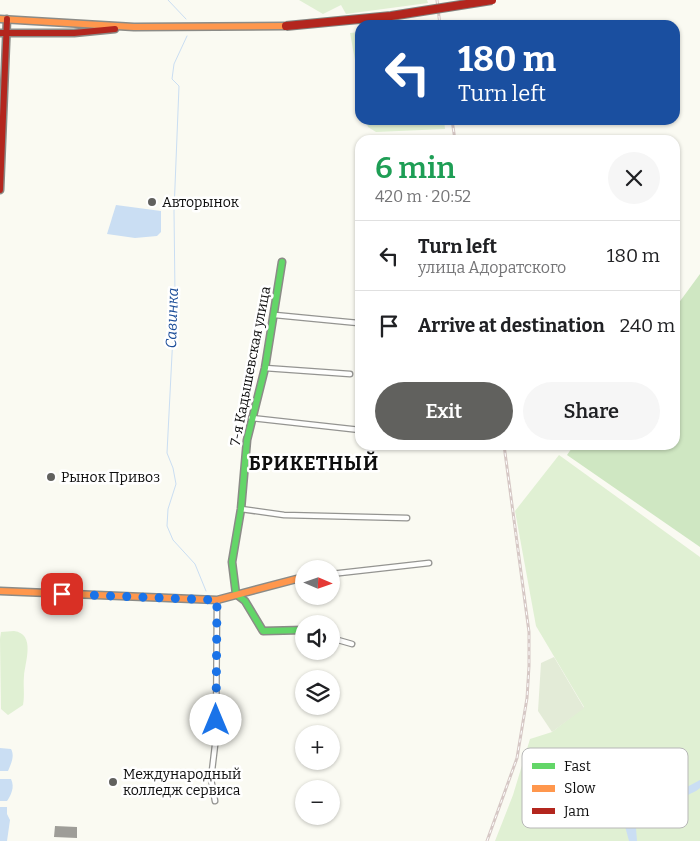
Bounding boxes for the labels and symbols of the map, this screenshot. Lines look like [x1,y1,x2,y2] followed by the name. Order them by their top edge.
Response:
[162,194,240,211] place label: Авторынок
[146,196,158,208] marker: Авторынок
[227,285,274,447] street label: 7-я Кадышевская улица
[162,287,182,349] water label: Савинка
[249,451,379,475] district label: БРИКЕТНЫЙ
[61,469,160,486] place label: Рынок Привоз
[45,471,57,483] marker: Рынок Привоз
[295,560,340,605] north arrow
[41,573,83,615] pin
[189,693,241,745] position arrow
[522,748,688,828] legend
[564,758,591,775] text: Fast
[123,766,241,799] place label: Международный колледж сервиса
[107,776,119,788] marker: Международный колледж сервиса
[564,780,596,797] text: Slow
[563,803,590,820] text: Jam

